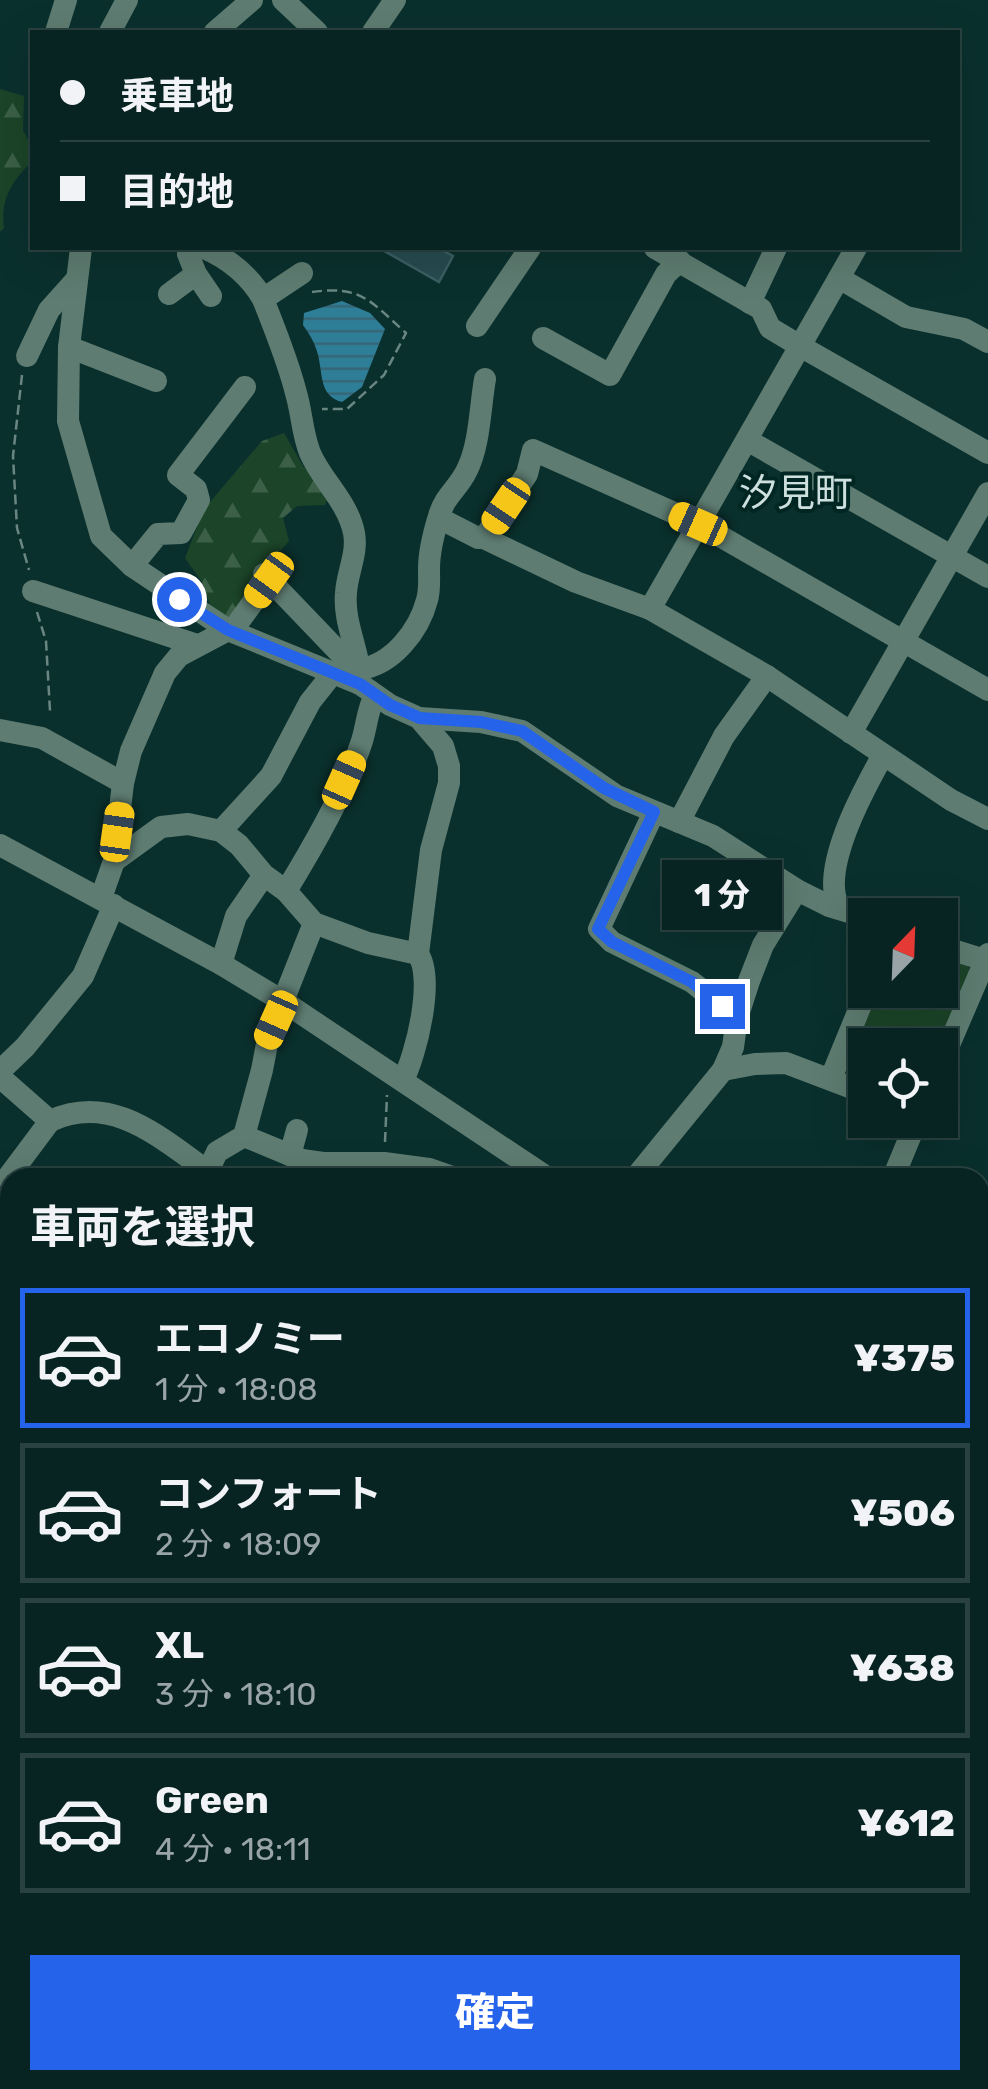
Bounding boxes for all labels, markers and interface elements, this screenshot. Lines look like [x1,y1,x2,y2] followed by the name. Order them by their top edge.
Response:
[120,73,234,119] text: 乗車地
[120,169,234,215] text: 目的地
[739,470,853,516] district label: 汐見町
[477,473,535,539] car
[664,498,732,550] car
[239,547,299,613] car
[157,577,202,622] route start
[318,746,370,814] car
[98,800,136,864] car
[662,861,782,931] callout: 1 分
[694,876,750,914] text: 1 分
[848,898,958,1008] north arrow
[848,898,958,1138] map controls
[700,984,745,1029] route end
[250,986,302,1054] car
[848,1028,958,1138] button: locate
[30,1201,255,1254] text: 車両を選択
[35,1313,125,1403] icon: car
[155,1316,345,1362] text: エコノミー
[854,1335,955,1381] text: ¥375
[155,1370,318,1408] text: 1 分 · 18:08
[35,1468,125,1558] icon: car
[155,1471,382,1517] text: コンフォート
[850,1490,955,1536] text: ¥506
[155,1525,321,1563] text: 2 分 · 18:09
[155,1622,204,1668] text: XL
[35,1623,125,1713] icon: car
[850,1645,955,1691] text: ¥638
[155,1675,317,1713] text: 3 分 · 18:10
[155,1777,269,1823] text: Green
[35,1778,125,1868] icon: car
[857,1800,955,1846] text: ¥612
[155,1830,311,1868] text: 4 分 · 18:11
[30,1955,960,2070] button: 確定

